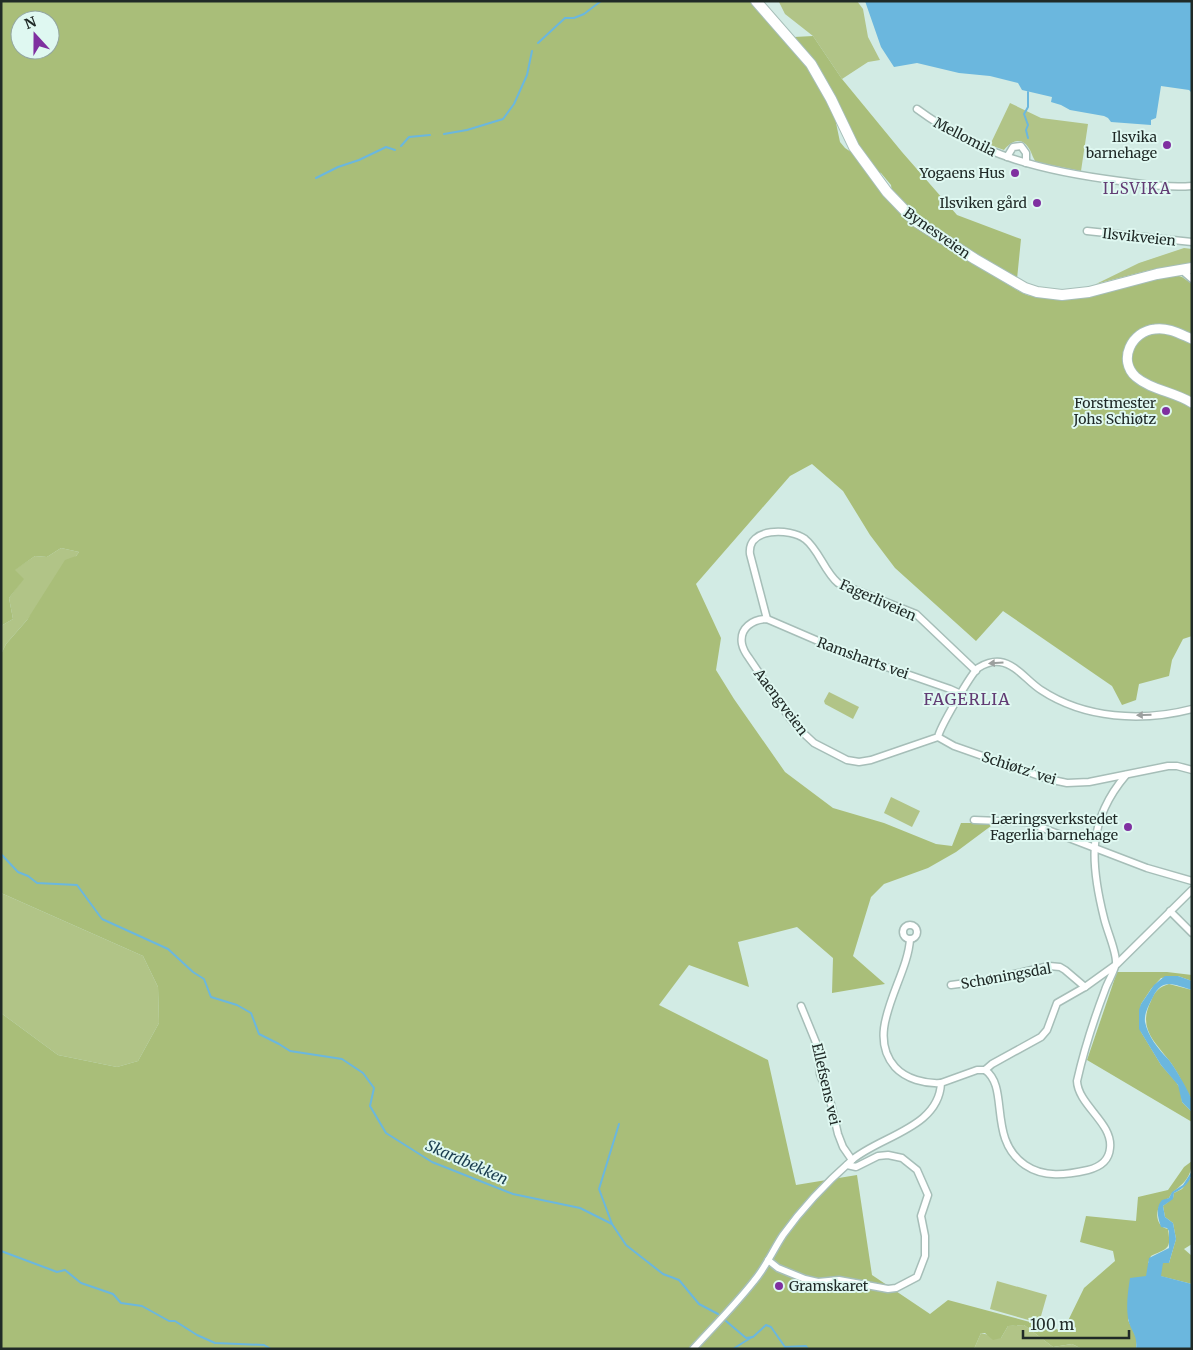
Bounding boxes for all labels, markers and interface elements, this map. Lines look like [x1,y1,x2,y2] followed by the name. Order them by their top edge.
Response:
[10,10,60,60] north arrow
[22,12,39,33] text: N
[931,114,1000,161] street label: Mellomila
[1085,128,1157,162] place label: Ilsvika barnehage
[1161,139,1173,151] marker: Ilsvika barnehage
[919,164,1005,182] place label: Yogaens Hus
[1009,167,1021,179] marker: Yogaens Hus
[1103,179,1171,198] district label: ILSVIKA
[939,194,1028,212] place label: Ilsviken gård
[1031,197,1043,209] marker: Ilsviken gård
[900,203,974,263] street label: Bynesveien
[1101,224,1177,250] street label: Ilsvikveien
[1072,394,1156,428] place label: Forstmester Johs Schiøtz
[1160,405,1172,417] marker: Forstmester Johs Schiøtz
[837,575,919,625] street label: Fagerliveien
[815,633,912,683] street label: Ramsharts vei
[987,660,1003,668] one-way arrow
[749,664,812,739] street label: Aaengveien
[923,689,1011,709] district label: FAGERLIA
[1135,712,1151,720] one-way arrow
[979,747,1059,789] street label: Schiøtz' vei
[990,810,1119,844] place label: Læringsverkstedet Fagerlia barnehage
[1122,821,1134,833] marker: Læringsverkstedet Fagerlia barnehage
[959,959,1053,993] street label: Schøningsdal
[808,1041,844,1127] street label: Ellefsens vei
[423,1135,511,1189] water label: Skardbekken
[789,1277,869,1295] place label: Gramskaret
[773,1280,785,1292] marker: Gramskaret
[1023,1308,1129,1340] scale bar
[1030,1315,1074,1334] text: 100 m

